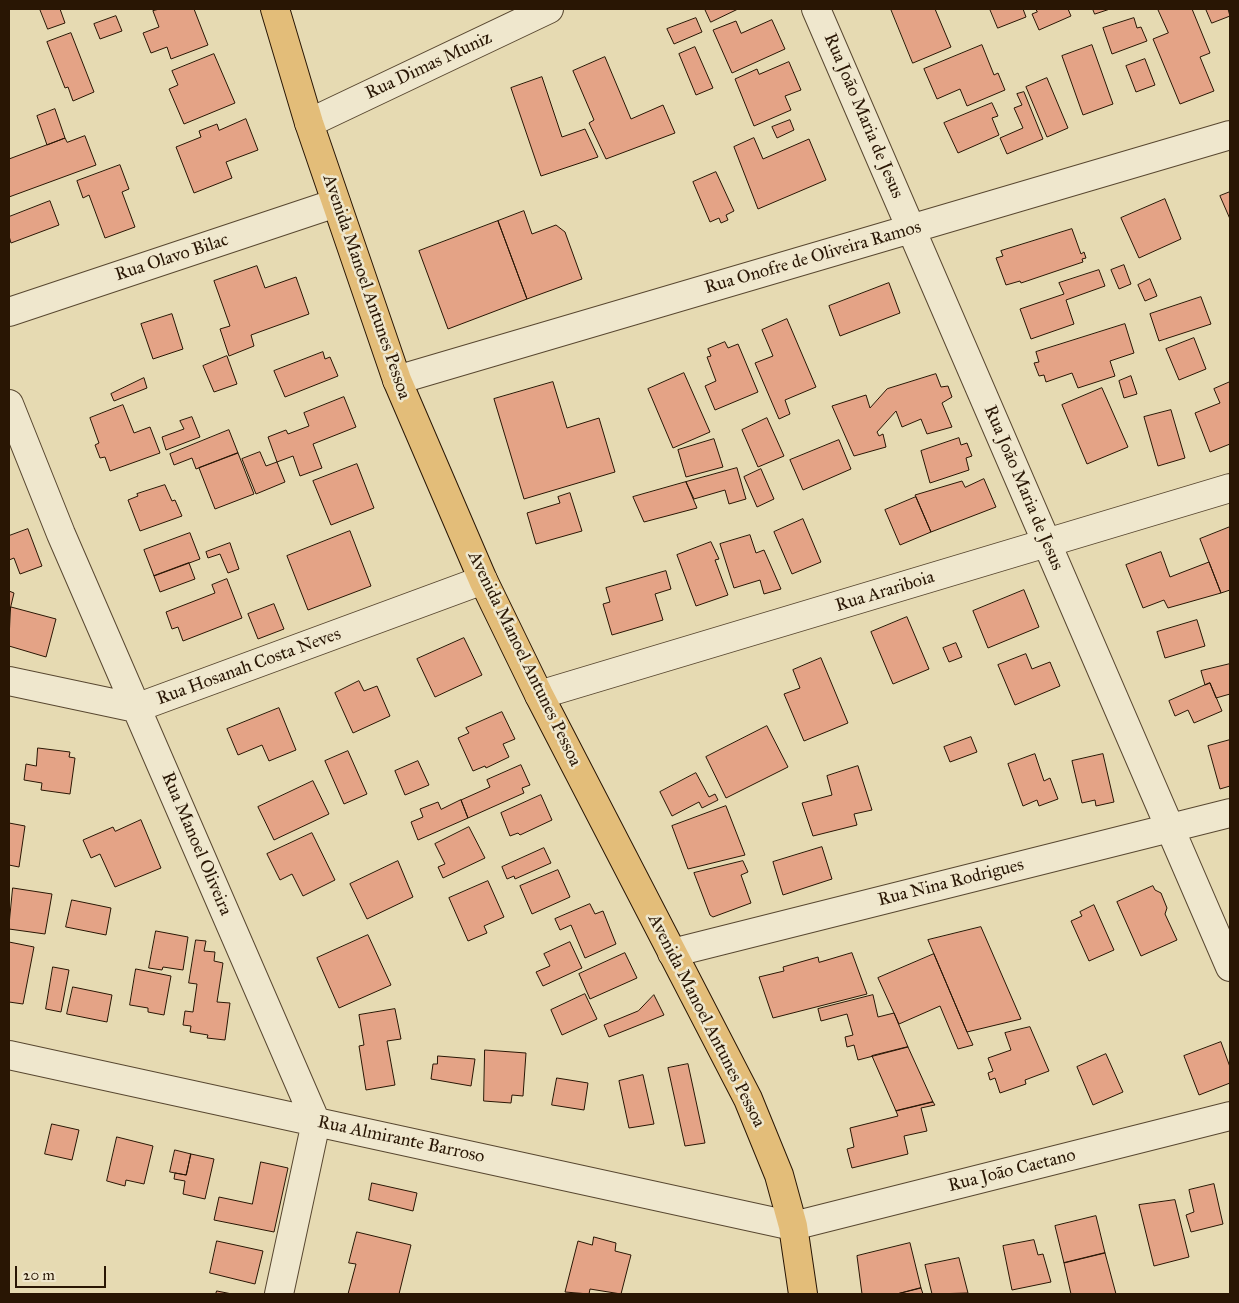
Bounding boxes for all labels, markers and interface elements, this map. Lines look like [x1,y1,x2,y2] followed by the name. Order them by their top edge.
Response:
[362,27,496,105] street label: Rua Dimas Muniz
[818,30,908,202] street label: Rua João Maria de Jesus
[317,172,415,402] street label: Avenida Manoel Antunes Pessoa
[702,217,924,299] street label: Rua Onofre de Oliveira Ramos
[113,229,231,287] street label: Rua Olavo Bilac
[978,402,1068,574] street label: Rua João Maria de Jesus
[462,548,586,770] street label: Avenida Manoel Antunes Pessoa
[833,567,937,617] street label: Rua Arariboia
[154,624,344,710] street label: Rua Hosanah Costa Neves
[156,769,236,919] street label: Rua Manoel Oliveira
[876,854,1026,912] street label: Rua Nina Rodrigues
[643,911,769,1131] street label: Avenida Manoel Antunes Pessoa
[315,1112,487,1168] street label: Rua Almirante Barroso
[946,1145,1078,1197] street label: Rua João Caetano
[18,1256,109,1288] scale bar
[23,1266,55,1284] text: 20 m

